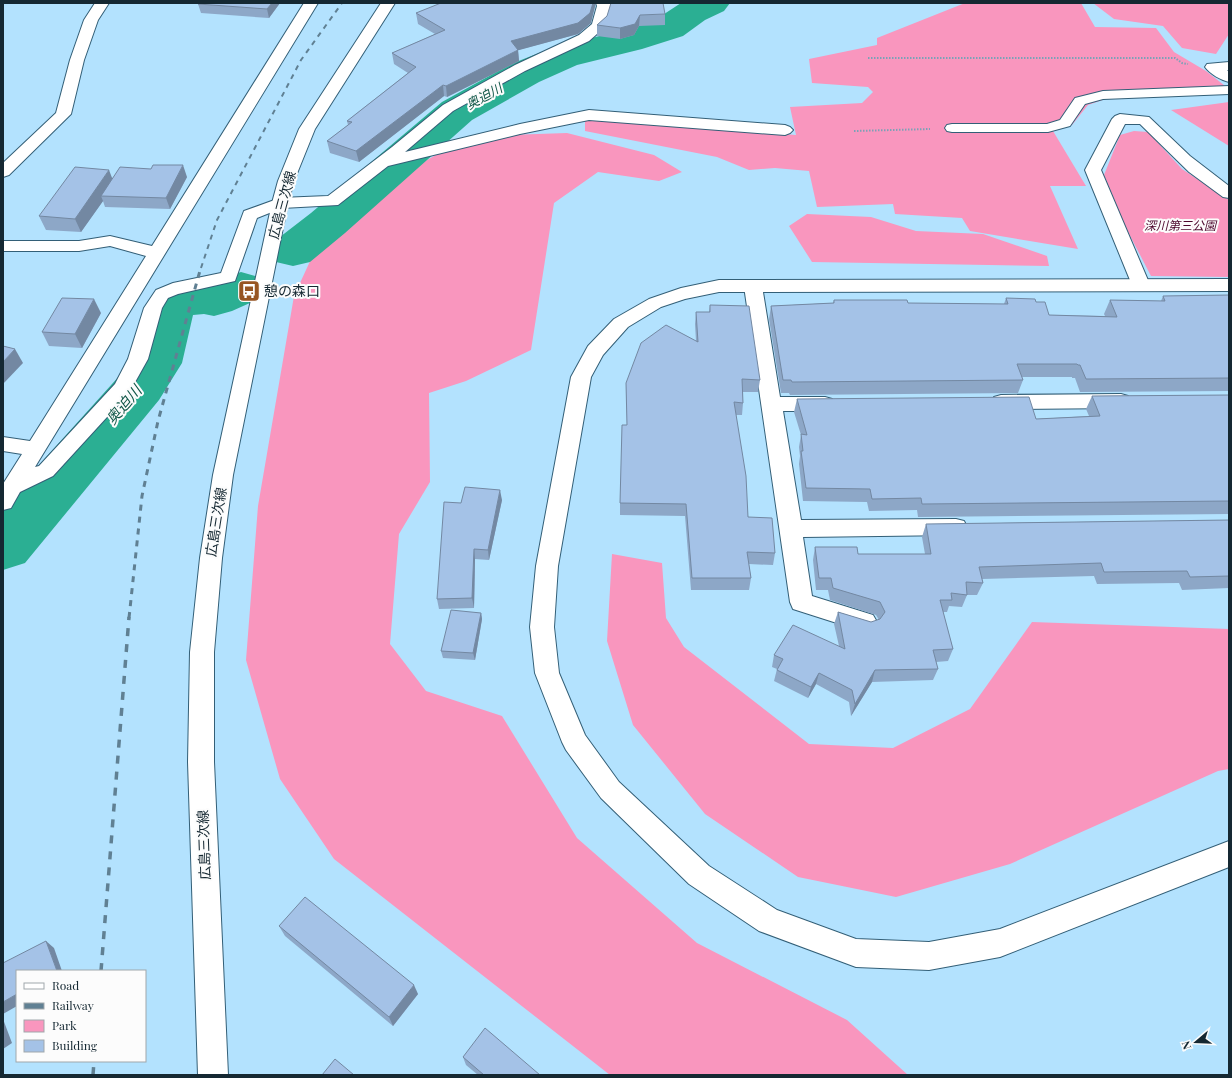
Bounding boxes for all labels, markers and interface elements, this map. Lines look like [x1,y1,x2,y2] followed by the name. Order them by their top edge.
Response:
[463,78,507,112] water label: 奥迫川
[263,169,300,241] street label: 広島三次線
[1144,217,1218,233] park label: 深川第三公園
[236,278,262,304] bus stop icon: 憩の森口
[264,281,320,300] place label: 憩の森口
[101,379,147,428] water label: 奥迫川
[201,486,230,558] street label: 広島三次線
[193,810,214,880] street label: 広島三次線
[16,970,146,1062] legend
[52,977,79,993] text: Road
[52,997,94,1013] text: Railway
[52,1017,77,1033] text: Park
[1176,1022,1216,1062] north arrow
[52,1037,98,1053] text: Building
[1178,1039,1194,1052] text: N

